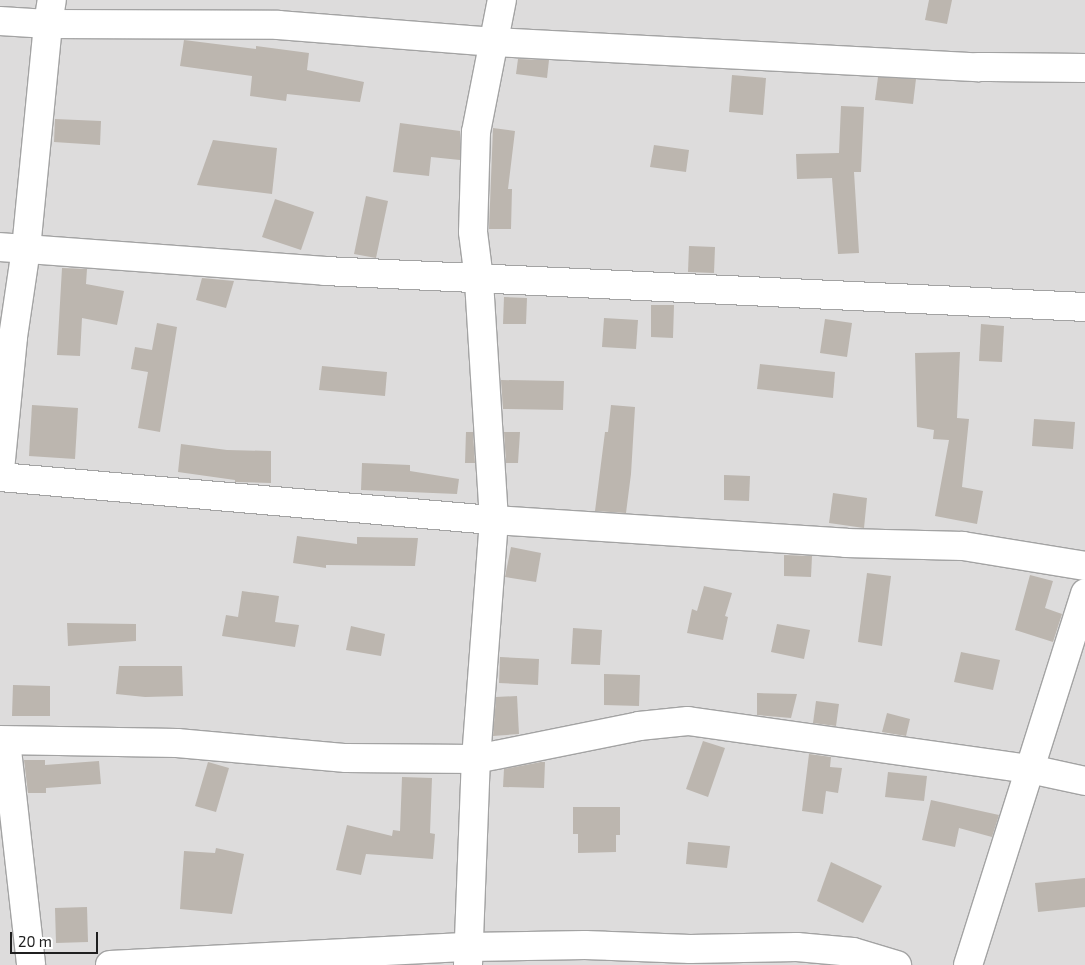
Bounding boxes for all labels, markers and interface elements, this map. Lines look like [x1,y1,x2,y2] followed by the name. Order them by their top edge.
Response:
[12,922,100,954] scale bar
[18,932,52,950] text: 20 m

